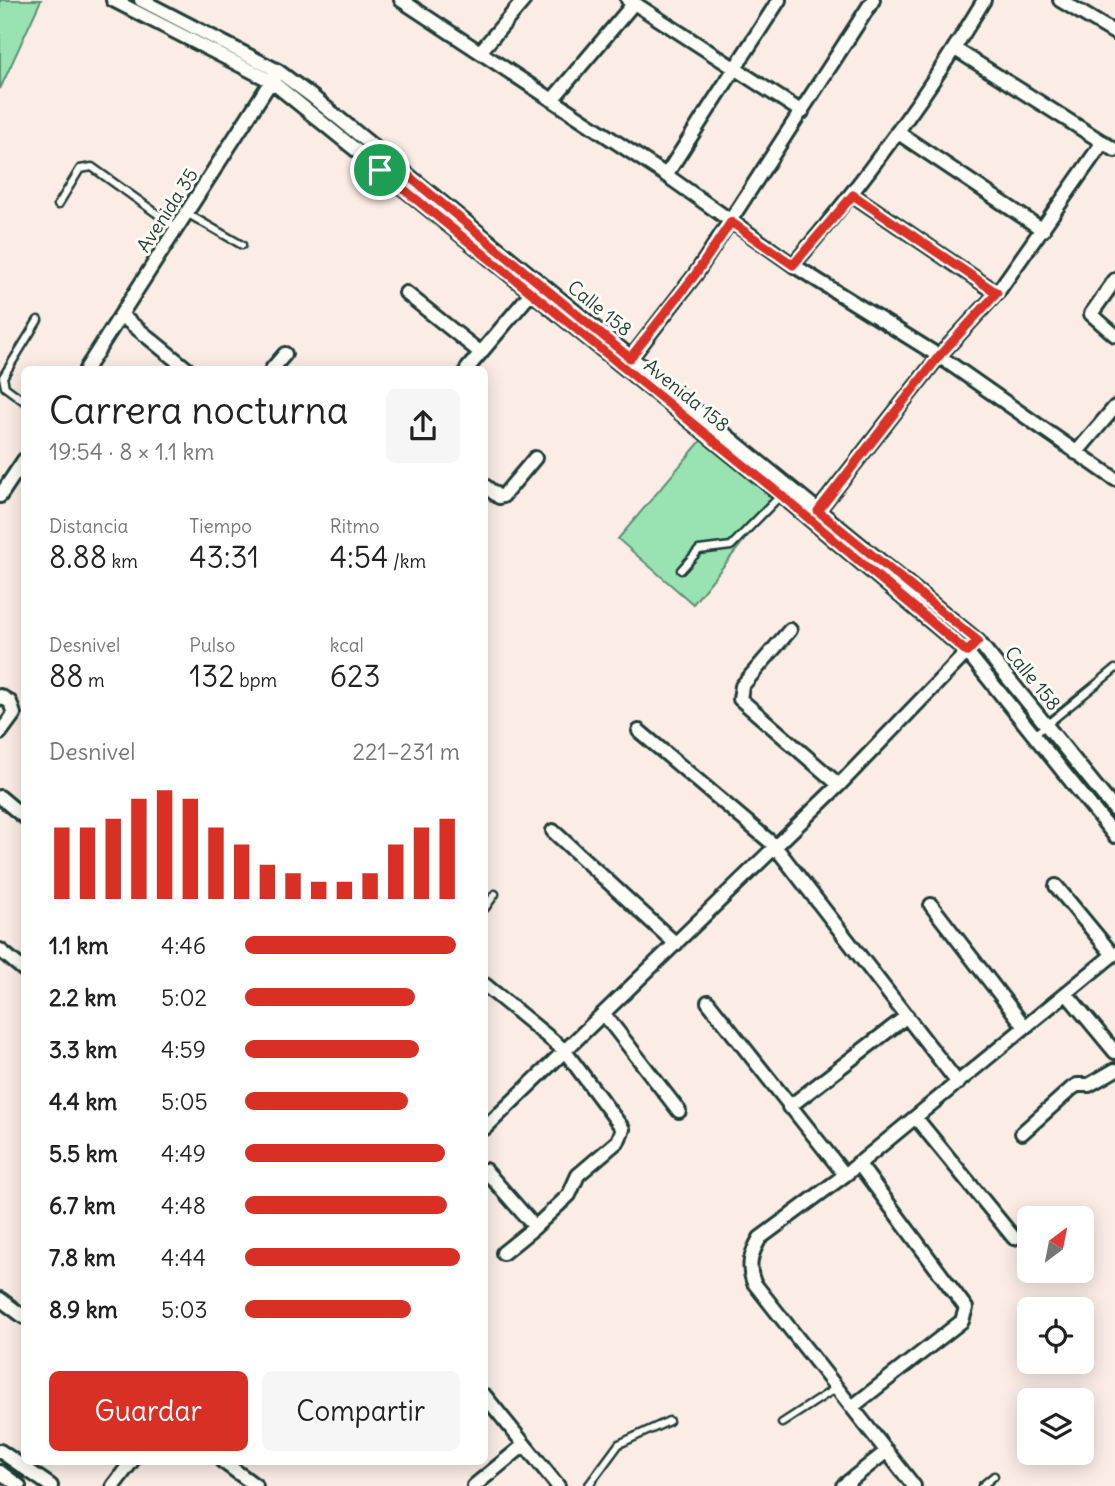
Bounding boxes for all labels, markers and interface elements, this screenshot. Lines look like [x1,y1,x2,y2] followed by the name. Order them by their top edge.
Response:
[350,140,410,200] pin
[361,151,399,189] icon: arrive
[131,164,203,256] street label: Avenida 35
[563,275,637,341] street label: Calle 158
[640,353,734,437] street label: Avenida 158
[49,387,348,434] text: Carrera nocturna
[386,389,460,463] button: share
[49,437,214,466] text: 19:54 · 8 × 1.1 km
[49,514,128,538] text: Distancia
[189,514,252,538] text: Tiempo
[330,514,380,538] text: Ritmo
[49,538,107,576] text: 8.88
[189,538,259,576] text: 43:31
[330,538,388,576] text: 4:54
[107,549,138,573] text: km
[388,549,426,573] text: /km
[49,633,120,657] text: Desnivel
[189,633,235,657] text: Pulso
[330,633,364,657] text: kcal
[1000,641,1066,715] street label: Calle 158
[49,657,84,695] text: 88
[189,657,235,695] text: 132
[330,657,380,695] text: 623
[84,668,105,692] text: m
[235,668,277,692] text: bpm
[49,737,135,766] text: Desnivel
[352,737,460,766] text: 221–231 m
[49,931,108,960] text: 1.1 km
[161,931,206,960] text: 4:46
[49,983,116,1012] text: 2.2 km
[161,983,207,1012] text: 5:02
[49,1035,117,1064] text: 3.3 km
[161,1035,206,1064] text: 4:59
[49,1087,117,1116] text: 4.4 km
[161,1087,208,1116] text: 5:05
[49,1139,118,1168] text: 5.5 km
[161,1139,206,1168] text: 4:49
[49,1191,116,1220] text: 6.7 km
[161,1191,206,1220] text: 4:48
[1017,1206,1094,1283] north arrow
[1017,1206,1094,1465] map controls
[49,1243,116,1272] text: 7.8 km
[161,1243,206,1272] text: 4:44
[49,1295,118,1324] text: 8.9 km
[161,1295,208,1324] text: 5:03
[1017,1297,1094,1374] button: locate
[49,1371,248,1451] button: Guardar
[262,1371,460,1451] button: Compartir
[1017,1388,1094,1465] button: layers

